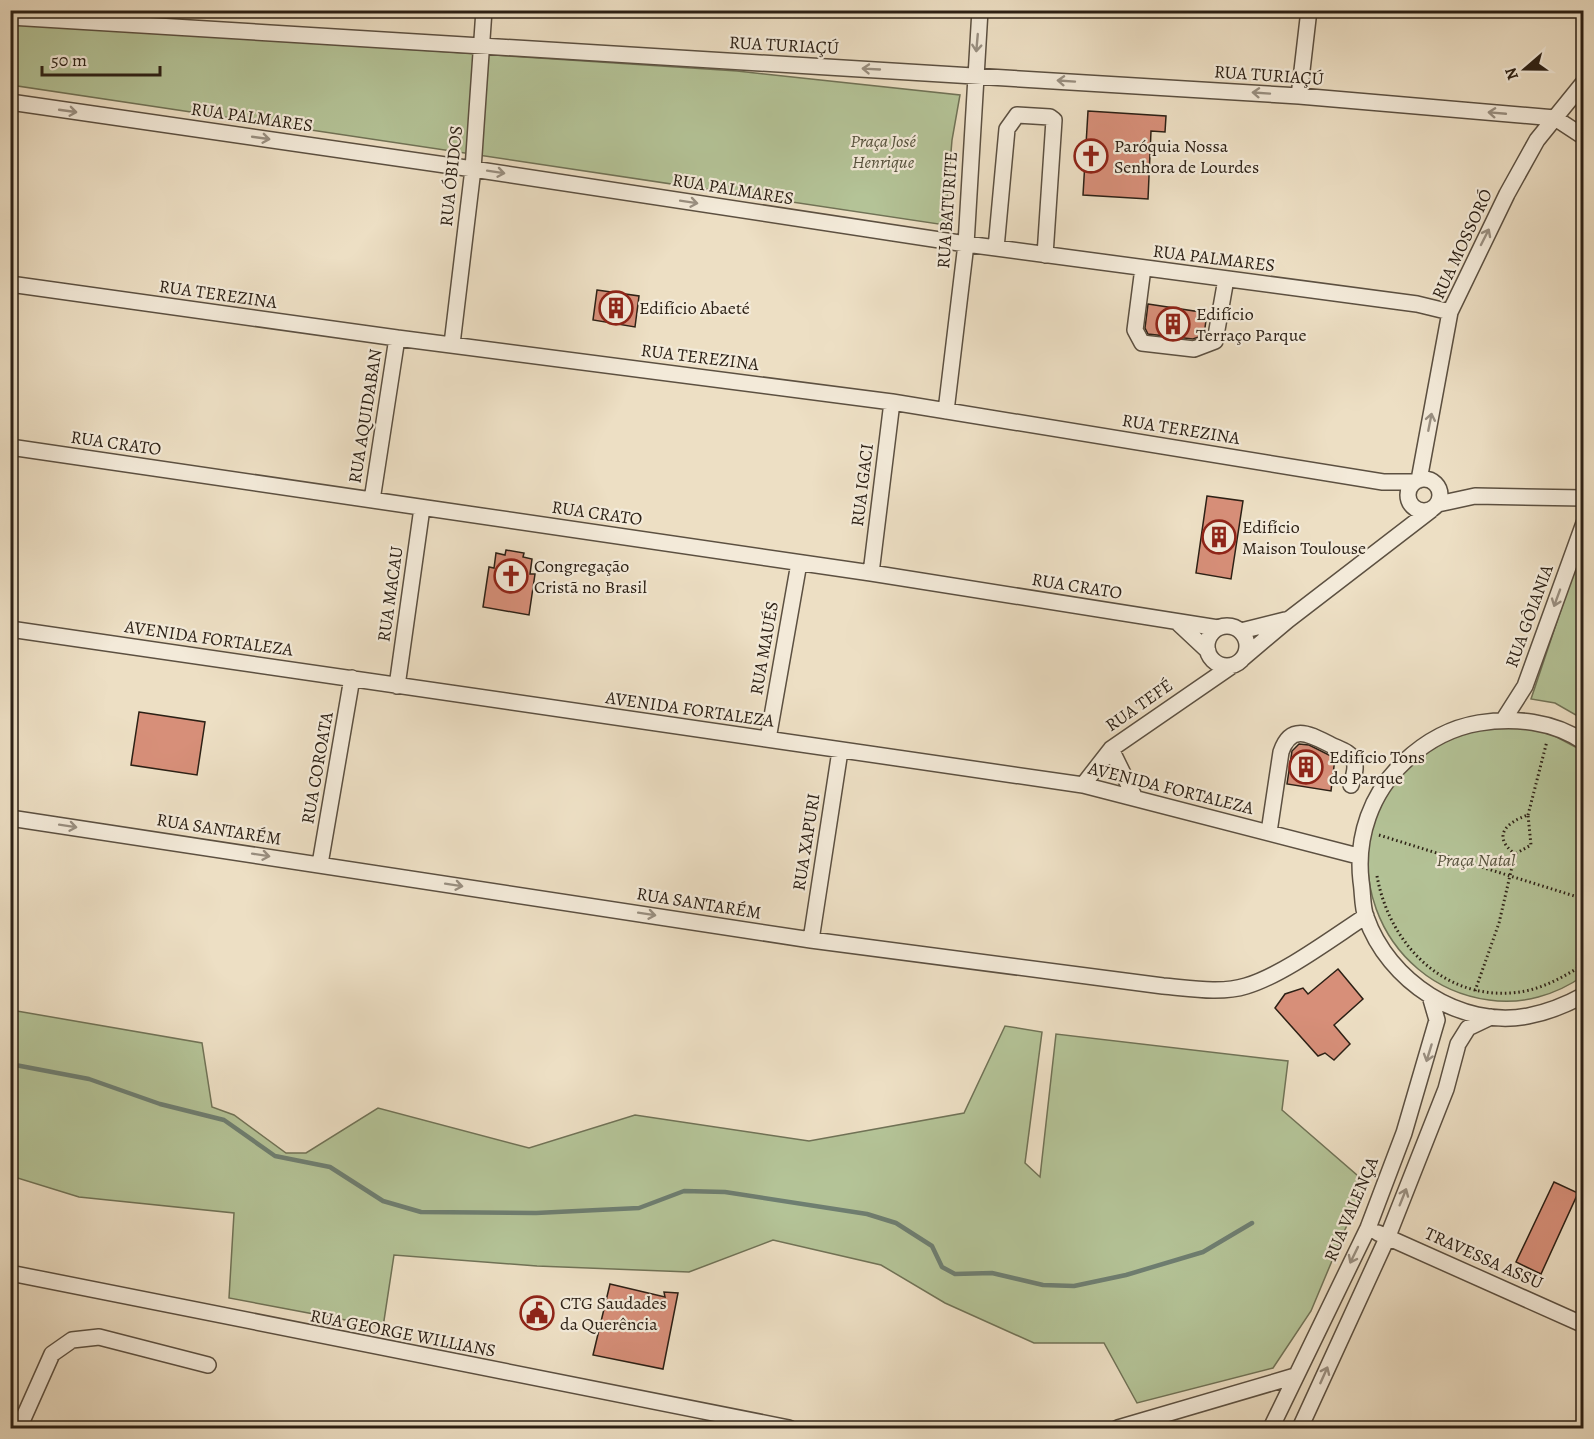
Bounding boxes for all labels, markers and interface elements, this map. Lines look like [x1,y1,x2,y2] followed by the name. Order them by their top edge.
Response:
[728,30,840,60] street label: RUA TURIAÇÚ
[971,33,982,53] one-way arrow
[42,39,160,77] scale bar
[1495,39,1555,99] north arrow
[51,48,87,72] text: 50 m
[1213,59,1325,91] street label: RUA TURIAÇÚ
[862,64,882,75] one-way arrow
[1499,64,1524,83] text: N
[1057,76,1077,87] one-way arrow
[1251,88,1271,99] one-way arrow
[190,97,314,137] street label: RUA PALMARES
[58,105,78,116] one-way arrow
[1487,107,1507,118] one-way arrow
[434,124,468,228] street label: RUA ÓBIDOS
[850,129,916,174] park label: Praça José Henrique
[251,133,271,144] one-way arrow
[1114,134,1259,179] place label: Paróquia Nossa Senhora de Lourdes
[1073,138,1109,174] church icon: Paróquia Nossa Senhora de Lourdes
[931,151,963,269] street label: RUA BATURITE
[486,167,505,178] one-way arrow
[670,168,796,210] street label: RUA PALMARES
[1426,185,1498,303] street label: RUA MOSSORÓ
[678,196,698,207] one-way arrow
[1480,228,1491,246] one-way arrow
[1152,239,1276,277] street label: RUA PALMARES
[157,274,279,314] street label: RUA TEREZINA
[598,290,634,326] building icon: Edifício Abaeté
[639,296,750,320] place label: Edifício Abaeté
[1196,302,1306,347] place label: Edifício Terraço Parque
[1155,306,1191,342] building icon: Edifício Terraço Parque
[640,338,761,376] street label: RUA TEREZINA
[343,347,387,485] street label: RUA AQUIDABAN
[1120,408,1242,450] street label: RUA TEREZINA
[1425,413,1436,433] one-way arrow
[69,425,163,461] street label: RUA CRATO
[845,442,879,528] street label: RUA IGACI
[550,495,644,531] street label: RUA CRATO
[1242,515,1366,560] place label: Edifício Maison Toulouse
[1201,519,1237,555] building icon: Edifício Maison Toulouse
[371,545,409,643] street label: RUA MACAU
[534,554,647,599] place label: Congregação Cristã no Brasil
[493,558,529,594] church icon: Congregação Cristã no Brasil
[1499,561,1559,671] street label: RUA GÔIANIA
[1030,567,1124,605] street label: RUA CRATO
[1550,588,1561,607] one-way arrow
[744,599,784,697] street label: RUA MAUÉS
[122,614,295,662] street label: AVENIDA FORTALEZA
[1101,673,1177,737] street label: RUA TEFÉ
[603,685,776,733] street label: AVENIDA FORTALEZA
[295,710,339,826] street label: RUA COROATA
[1329,745,1425,790] place label: Edifício Tons do Parque
[1288,749,1324,785] building icon: Edifício Tons do Parque
[1085,756,1257,820] street label: AVENIDA FORTALEZA
[786,791,826,893] street label: RUA XAPURI
[155,807,283,851] street label: RUA SANTARÉM
[58,821,78,832] one-way arrow
[1436,848,1516,872] park label: Praça Natal
[251,850,271,861] one-way arrow
[444,879,463,890] one-way arrow
[635,881,763,925] street label: RUA SANTARÉM
[636,909,656,920] one-way arrow
[1423,1043,1434,1062] one-way arrow
[1318,1152,1384,1265] street label: RUA VALENÇA
[1398,1188,1409,1207] one-way arrow
[1421,1221,1547,1295] street label: TRAVESSA ASSU
[1348,1246,1360,1264] one-way arrow
[560,1291,667,1336] place label: CTG Saudades da Querência
[519,1295,555,1331] public building icon: CTG Saudades da Querência
[308,1303,498,1363] street label: RUA GEORGE WILLIANS
[1319,1367,1331,1385] one-way arrow

